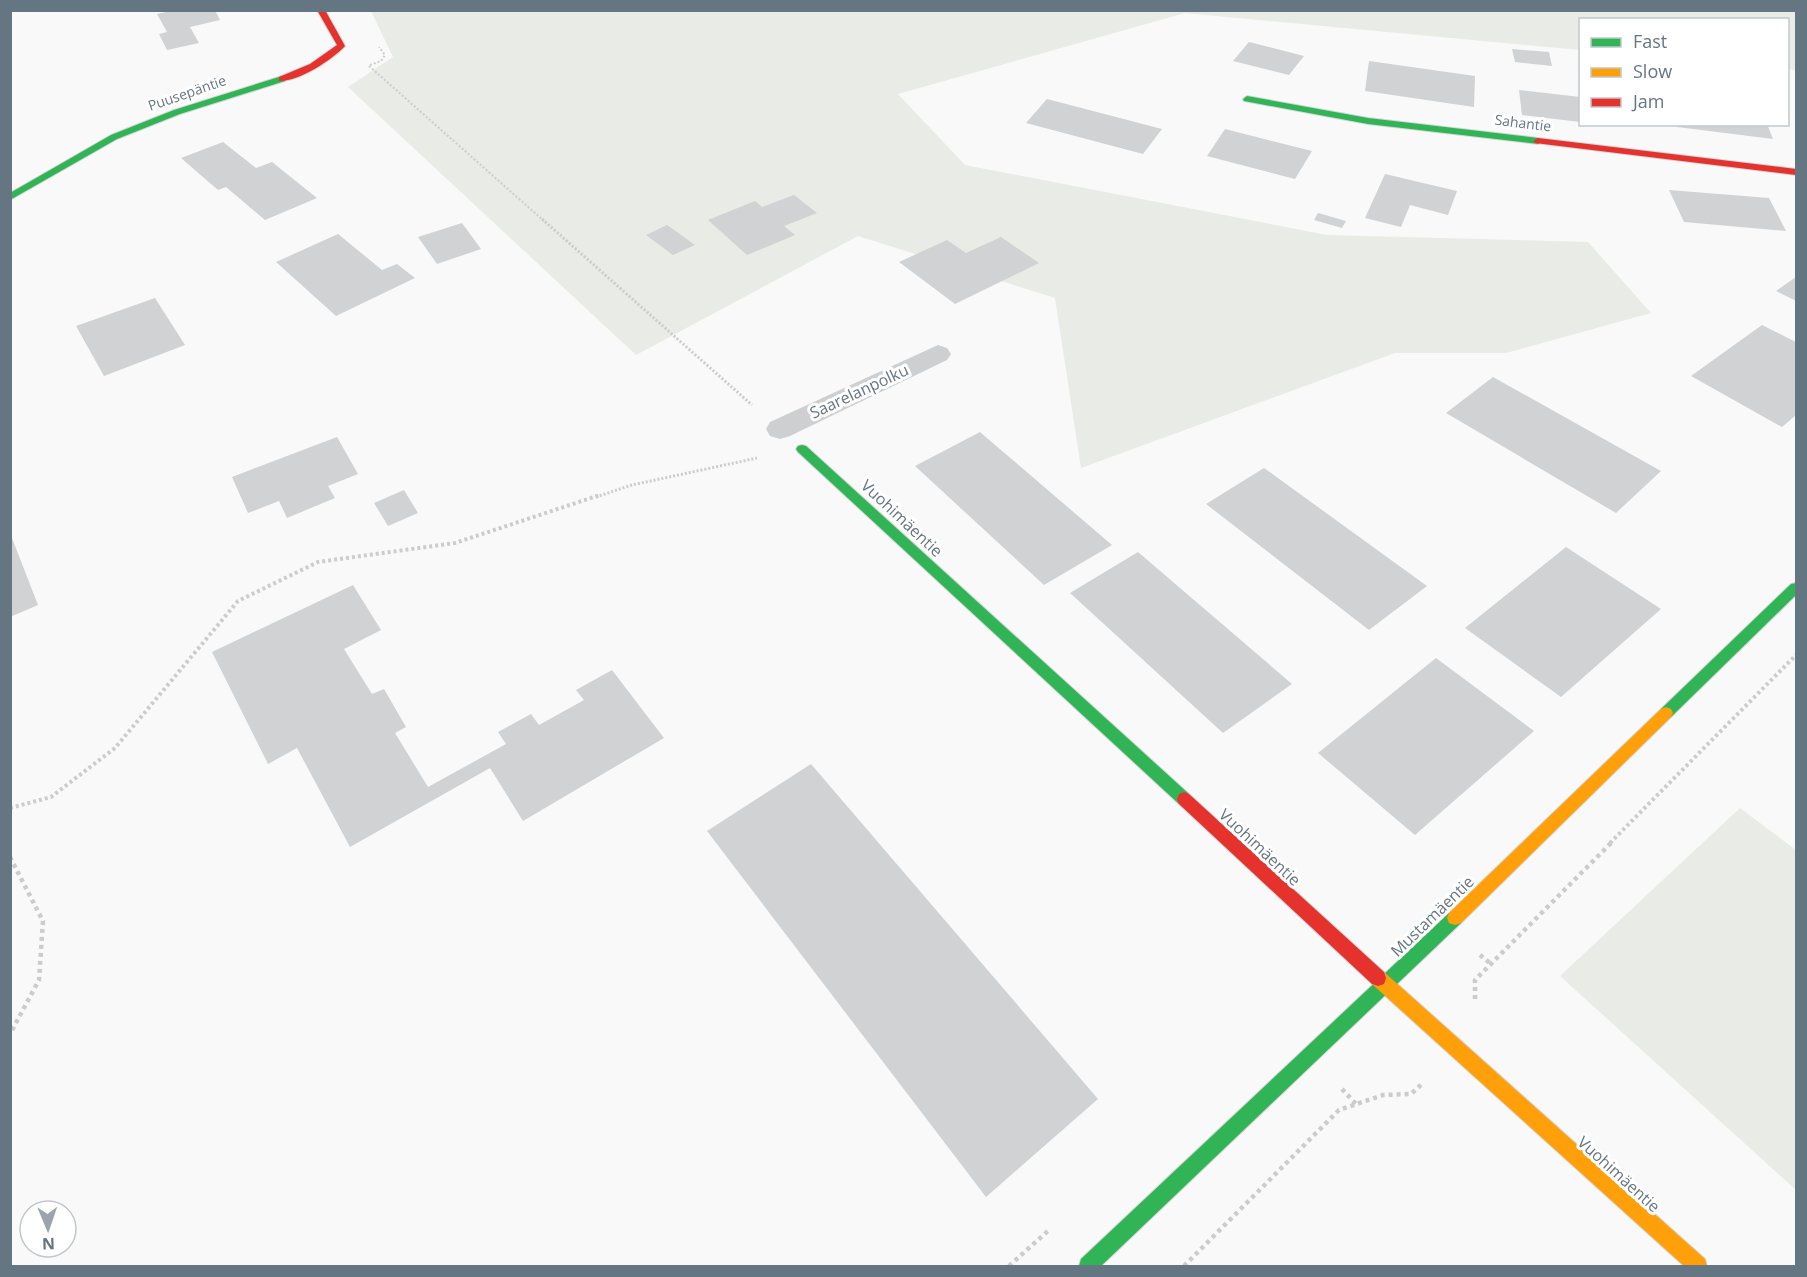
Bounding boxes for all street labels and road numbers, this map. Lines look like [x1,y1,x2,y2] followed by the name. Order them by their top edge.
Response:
[145,70,229,115] street label: Puusepäntie
[1494,110,1553,135] street label: Sahantie
[806,359,912,423] street label: Saarelanpolku
[856,474,948,562] street label: Vuohimäentie
[1214,803,1306,891] street label: Vuohimäentie
[1386,871,1478,961] street label: Mustamäentie
[1573,1131,1665,1217] street label: Vuohimäentie

